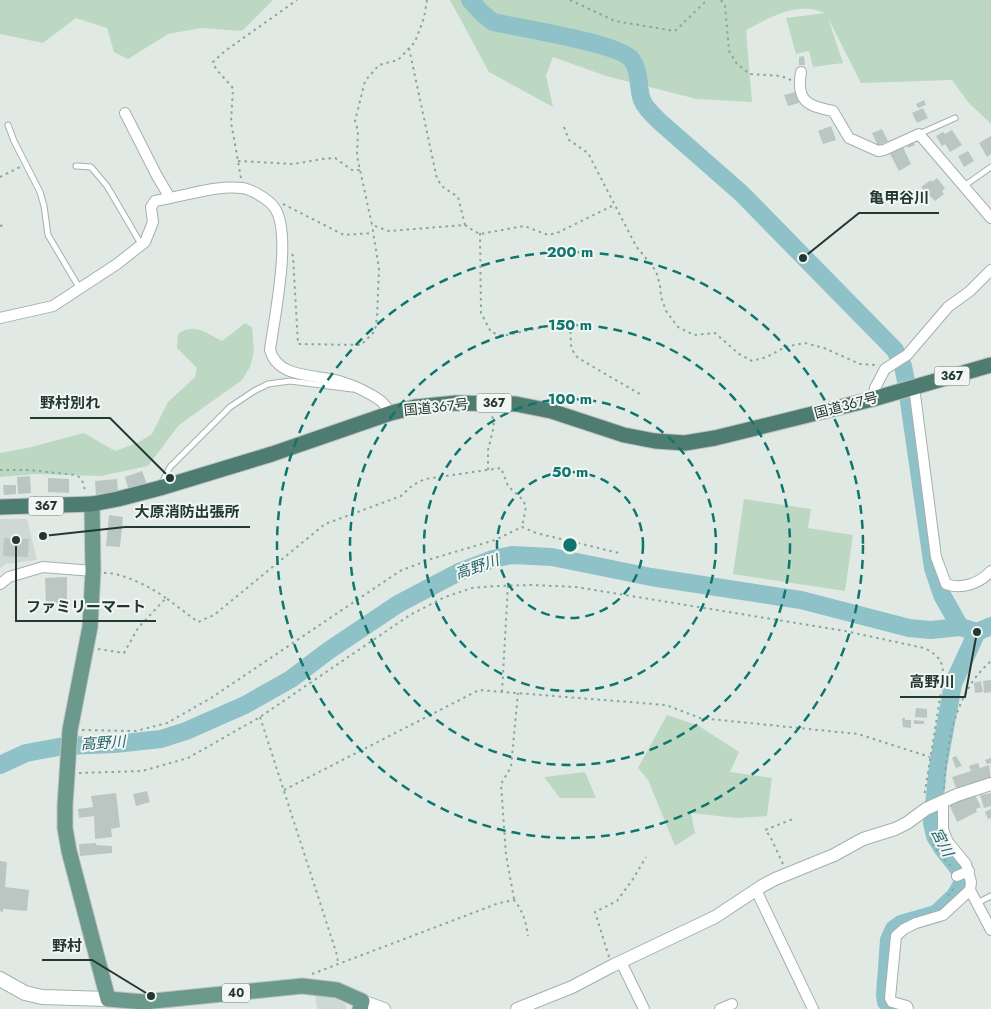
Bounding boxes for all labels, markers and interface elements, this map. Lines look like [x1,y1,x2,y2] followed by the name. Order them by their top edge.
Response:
[859,183,939,213] callout: 亀甲谷川
[869,187,929,209] text: 亀甲谷川
[547,241,593,263] text: 200 m
[548,314,592,336] text: 150 m
[934,366,970,386] road number: 367
[812,387,880,423] street label: 国道367号
[30,388,110,418] callout: 野村別れ
[548,388,592,410] text: 100 m
[40,392,100,414] text: 野村別れ
[476,393,512,412] road number: 367
[403,394,469,420] street label: 国道367号
[552,461,588,483] text: 50 m
[28,496,64,516] road number: 367
[125,497,250,527] callout: 大原消防出張所
[134,501,240,523] text: 大原消防出張所
[561,536,579,554] centre of rings
[452,549,504,585] water label: 高野川
[16,591,156,621] callout: ファミリーマート
[26,596,146,618] text: ファミリーマート
[900,667,965,697] callout: 高野川
[909,671,955,693] text: 高野川
[80,730,128,756] water label: 高野川
[925,824,960,862] water label: 宮川
[42,930,92,960] callout: 野村
[52,935,82,957] text: 野村
[222,984,250,1002] road number: 40

